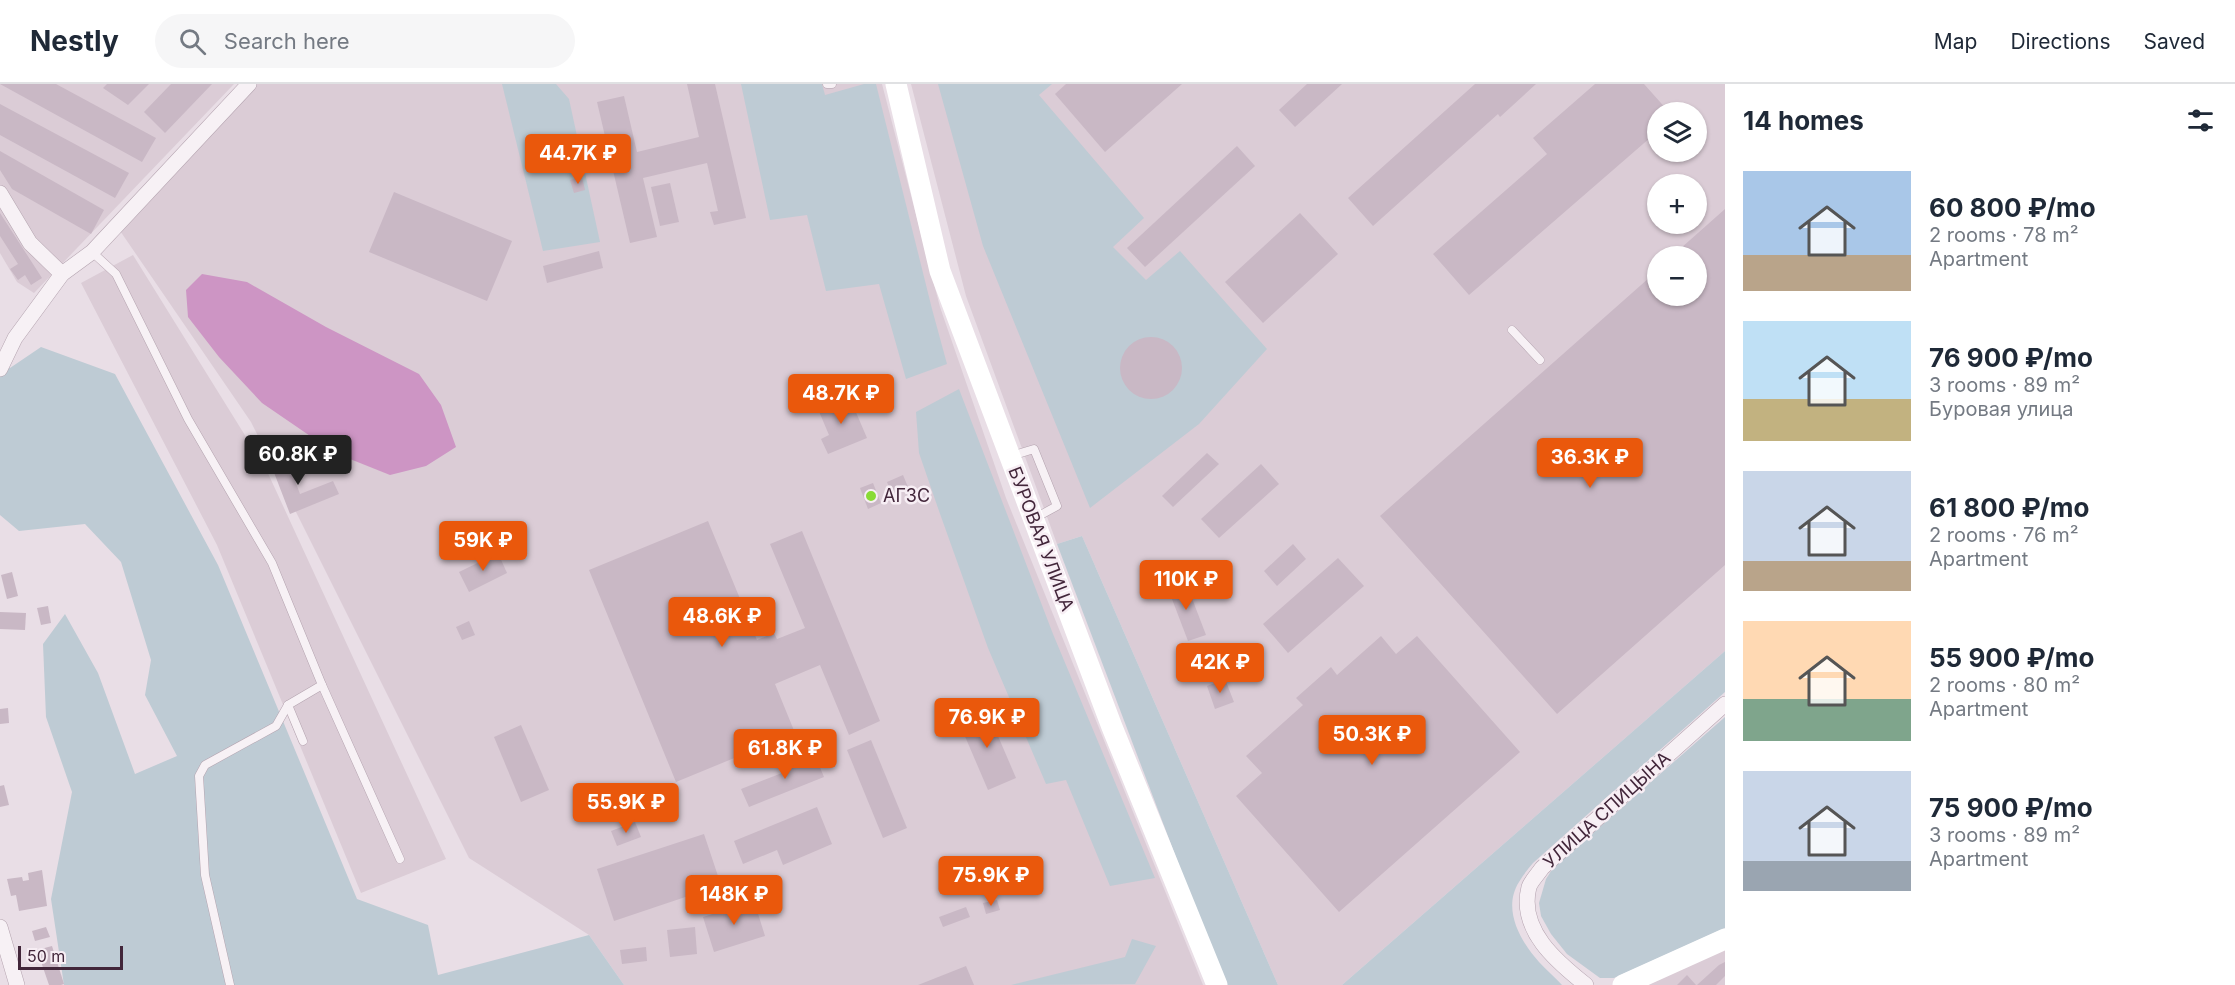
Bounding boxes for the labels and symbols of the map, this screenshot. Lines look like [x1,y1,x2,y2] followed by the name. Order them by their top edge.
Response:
[523,134,633,185] pin: 44.7K ₽
[786,374,896,425] pin: 48.7K ₽
[243,435,353,486] pin: 60.8K ₽
[1535,438,1645,489] pin: 36.3K ₽
[1004,464,1079,614] street label: БУРОВАЯ УЛИЦА
[883,485,930,506] place label: АГЗС
[864,489,878,503] marker: АГЗС
[441,521,525,572] pin: 59K ₽
[1137,560,1235,611] pin: 110K ₽
[667,597,777,648] pin: 48.6K ₽
[1178,643,1262,694] pin: 42K ₽
[932,698,1042,749] pin: 76.9K ₽
[1317,715,1427,766] pin: 50.3K ₽
[730,729,840,780] pin: 61.8K ₽
[1539,747,1674,872] street label: УЛИЦА СПИЦЫНА
[571,783,681,834] pin: 55.9K ₽
[936,856,1046,907] pin: 75.9K ₽
[685,875,783,926] pin: 148K ₽
[18,943,123,970] scale bar

